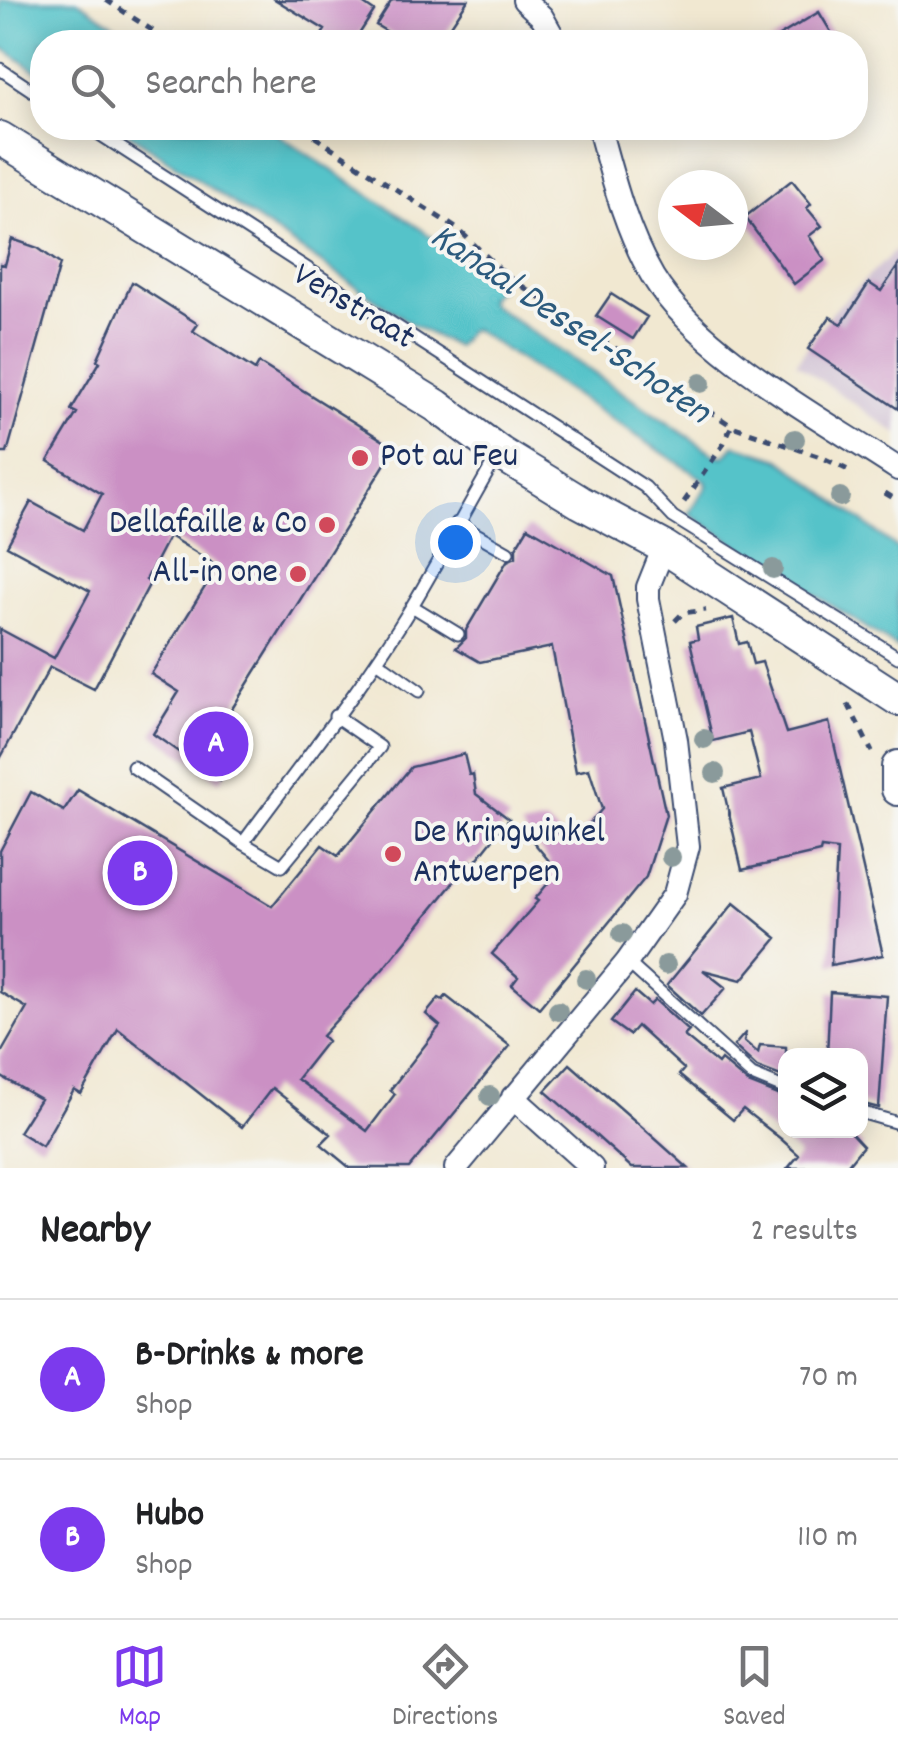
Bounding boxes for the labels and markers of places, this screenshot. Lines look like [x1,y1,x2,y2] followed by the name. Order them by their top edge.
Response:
[380,433,518,483] place label: Pot au Feu
[349,447,371,469] marker: Pot au Feu
[109,500,307,550] place label: Dellafaille & Co
[316,514,338,536] marker: Dellafaille & Co
[153,549,278,599] place label: All-in one
[287,563,309,585] marker: All-in one
[184,706,248,782] pin: A
[413,809,605,899] place label: De Kringwinkel Antwerpen
[108,836,172,910] pin: B
[382,843,404,865] marker: De Kringwinkel Antwerpen

